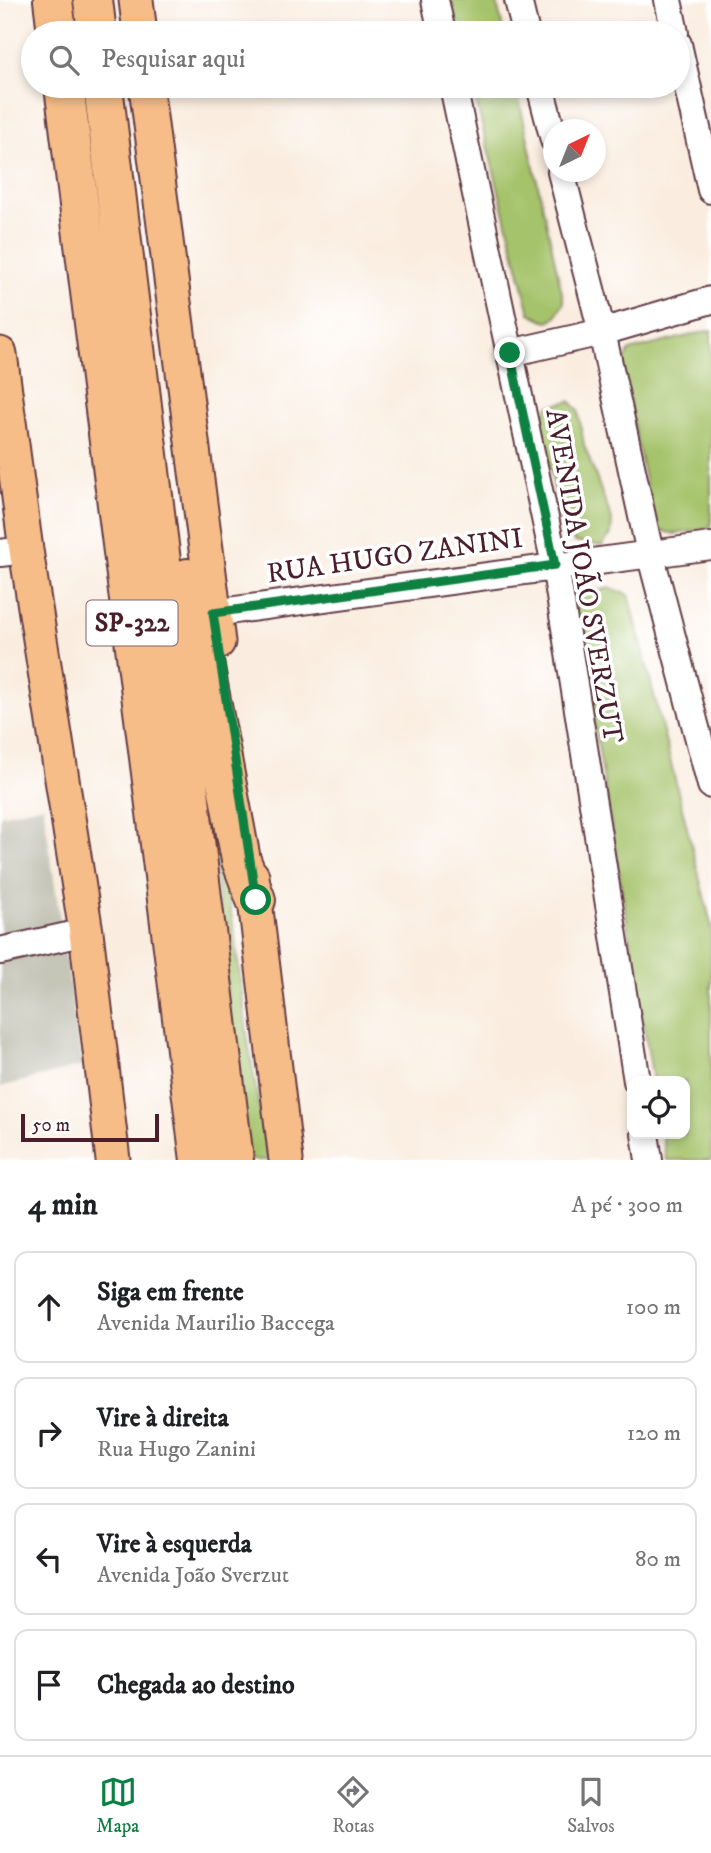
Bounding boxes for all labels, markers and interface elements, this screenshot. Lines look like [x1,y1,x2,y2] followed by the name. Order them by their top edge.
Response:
[21,21,690,98] search box
[45,41,83,79] icon: search
[101,43,245,76] text: Pesquisar aqui
[543,119,606,182] north arrow
[494,337,525,368] route end
[537,406,632,746] street label: AVENIDA JOÃO SVERZUT
[265,521,525,591] street label: RUA HUGO ZANINI
[86,600,178,646] road number: SP-322
[240,884,271,915] route start
[627,1076,690,1139] map controls
[627,1076,690,1139] button: locate
[21,1111,159,1143] scale bar
[32,1114,70,1137] text: 50 m
[28,1187,98,1224] text: 4 min
[571,1191,683,1220] text: A pé · 300 m
[97,1276,244,1309] text: Siga em frente
[30,1288,68,1326] icon: ahead
[626,1293,681,1322] text: 100 m
[97,1309,335,1338] text: Avenida Maurilio Baccega
[97,1402,229,1435] text: Vire à direita
[30,1414,68,1452] icon: right
[627,1419,681,1448] text: 120 m
[97,1435,256,1464] text: Rua Hugo Zanini
[97,1528,252,1561] text: Vire à esquerda
[30,1540,68,1578] icon: left
[635,1545,681,1574] text: 80 m
[97,1561,289,1590] text: Avenida João Sverzut
[30,1666,68,1704] icon: arrive
[97,1669,295,1702] text: Chegada ao destino
[96,1773,139,1838] tab: Mapa
[332,1773,374,1838] tab: Rotas
[567,1773,615,1838] tab: Salvos

